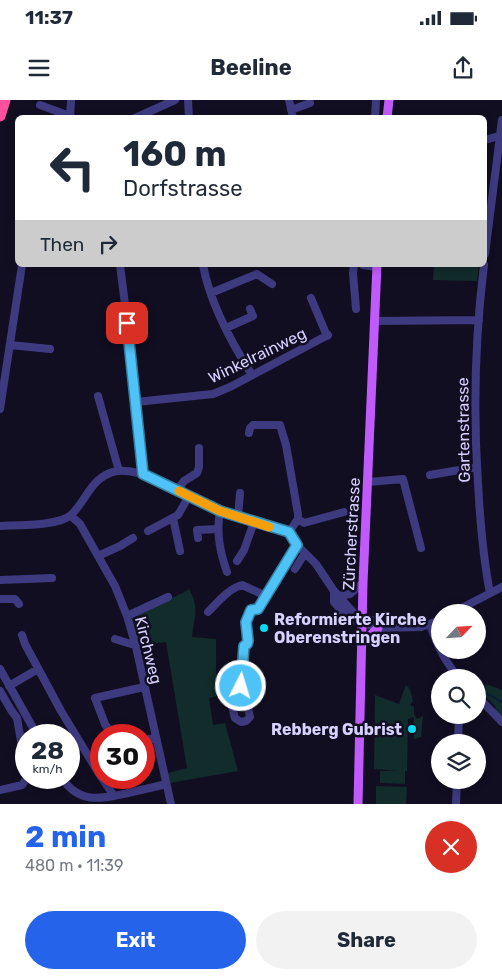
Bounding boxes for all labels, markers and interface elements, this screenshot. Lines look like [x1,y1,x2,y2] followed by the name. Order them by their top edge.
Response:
[25,6,73,29] text: 11:37
[25,54,53,82] icon: menu
[210,54,292,81] text: Beeline
[449,54,477,82] icon: share
[123,133,227,175] text: 160 m
[40,135,105,200] icon: left
[123,175,243,202] text: Dorfstrasse
[94,230,122,258] icon: right
[40,233,84,256] text: Then
[106,302,148,344] pin
[113,309,141,337] icon: arrive
[205,324,309,387] street label: Winkelrainweg
[453,377,474,483] street label: Gartenstrasse
[339,477,364,591] street label: Zürcherstrasse
[431,604,486,659] north arrow
[431,604,486,789] map controls
[274,610,427,647] place label: Reformierte Kirche Oberenstringen
[131,614,166,686] street label: Kirchweg
[258,622,270,634] marker: Reformierte Kirche Oberenstringen
[214,659,266,711] position arrow
[431,669,486,724] button: search
[271,720,403,739] place label: Rebberg Gubrist
[406,723,418,735] marker: Rebberg Gubrist
[90,724,155,789] speed limit sign: 30
[431,734,486,789] button: layers
[31,736,64,765] text: 28
[33,762,62,776] text: km/h
[25,819,106,855] text: 2 min
[425,821,477,873] button: close
[25,856,123,875] text: 480 m · 11:39
[25,911,246,969] button: Exit
[256,911,477,969] button: Share

